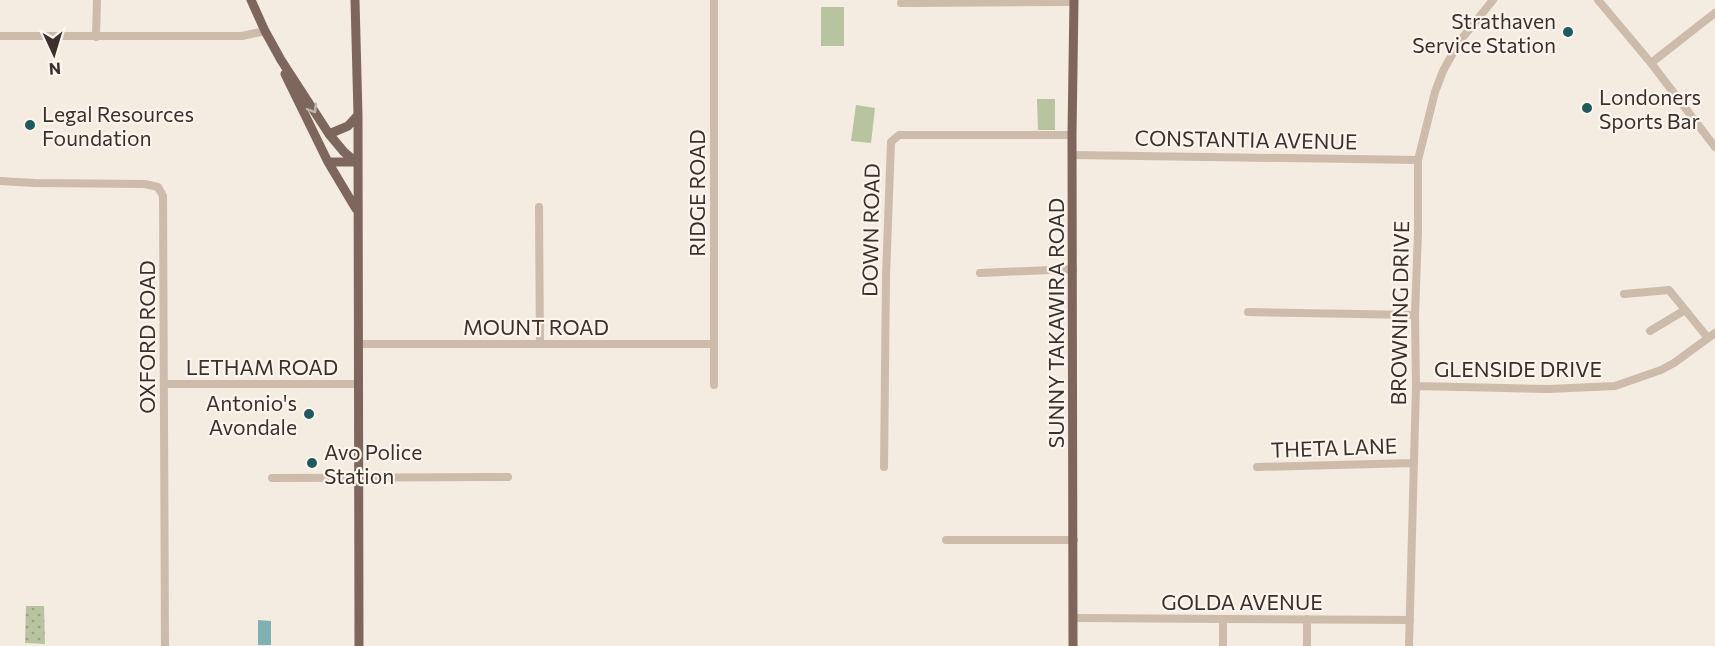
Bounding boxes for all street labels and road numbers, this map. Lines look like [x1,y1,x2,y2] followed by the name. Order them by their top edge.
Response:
[1134,125,1358,153] street label: CONSTANTIA AVENUE
[684,129,709,257] street label: RIDGE ROAD
[856,163,884,297] street label: DOWN ROAD
[1043,198,1068,448] street label: SUNNY TAKAWIRA ROAD
[1385,220,1413,406] street label: BROWNING DRIVE
[134,260,159,414] street label: OXFORD ROAD
[463,314,609,339] street label: MOUNT ROAD
[186,354,338,379] street label: LETHAM ROAD
[1434,356,1602,381] street label: GLENSIDE DRIVE
[1270,432,1398,462] street label: THETA LANE
[1161,589,1323,614] street label: GOLDA AVENUE

